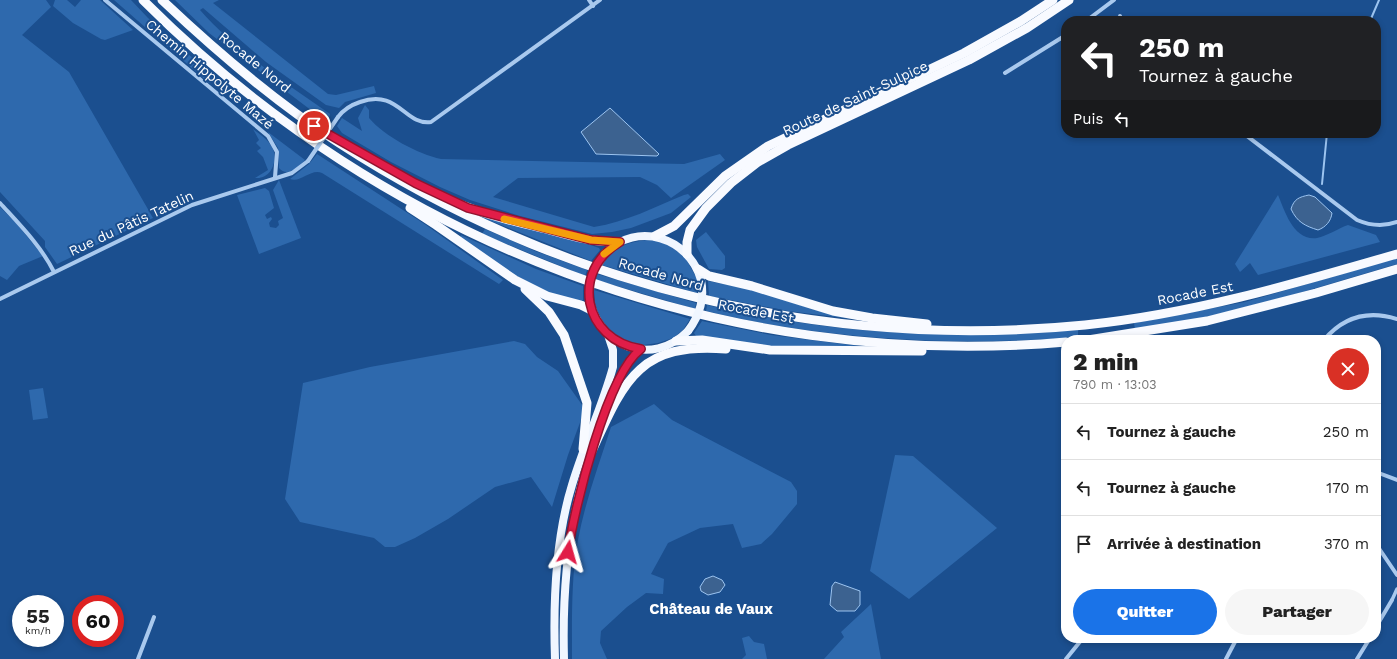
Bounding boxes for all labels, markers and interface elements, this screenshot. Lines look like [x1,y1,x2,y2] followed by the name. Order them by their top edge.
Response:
[143,16,277,132] street label: Chemin Hippolyte Mazé
[216,28,294,96] street label: Rocade Nord
[1139,31,1224,64] text: 250 m
[1073,32,1125,84] icon: left
[780,57,930,139] street label: Route de Saint-Sulpice
[1139,65,1293,86] text: Tournez à gauche
[1111,108,1133,130] icon: left
[297,109,331,143] pin
[1073,110,1103,128] text: Puis
[303,115,325,137] icon: arrive
[66,187,196,259] street label: Rue du Pâtis Tatelin
[617,254,705,294] street label: Rocade Nord
[1156,278,1234,308] street label: Rocade Est
[717,296,795,326] street label: Rocade Est
[1073,348,1138,376] text: 2 min
[1327,348,1369,390] button: close
[1073,377,1157,392] text: 790 m · 13:03
[1073,421,1095,443] icon: left
[1107,423,1236,441] text: Tournez à gauche
[1323,423,1369,441] text: 250 m
[1073,477,1095,499] icon: left
[1107,479,1236,497] text: Tournez à gauche
[1326,479,1369,497] text: 170 m
[547,531,589,573] position arrow
[1073,533,1095,555] icon: arrive
[1107,535,1261,553] text: Arrivée à destination
[1324,535,1369,553] text: 370 m
[1073,589,1217,635] button: Quitter
[1225,589,1369,635] button: Partager
[72,595,124,647] speed limit sign: 60
[649,600,773,618] district label: Château de Vaux
[26,604,50,628] text: 55
[25,625,51,636] text: km/h

